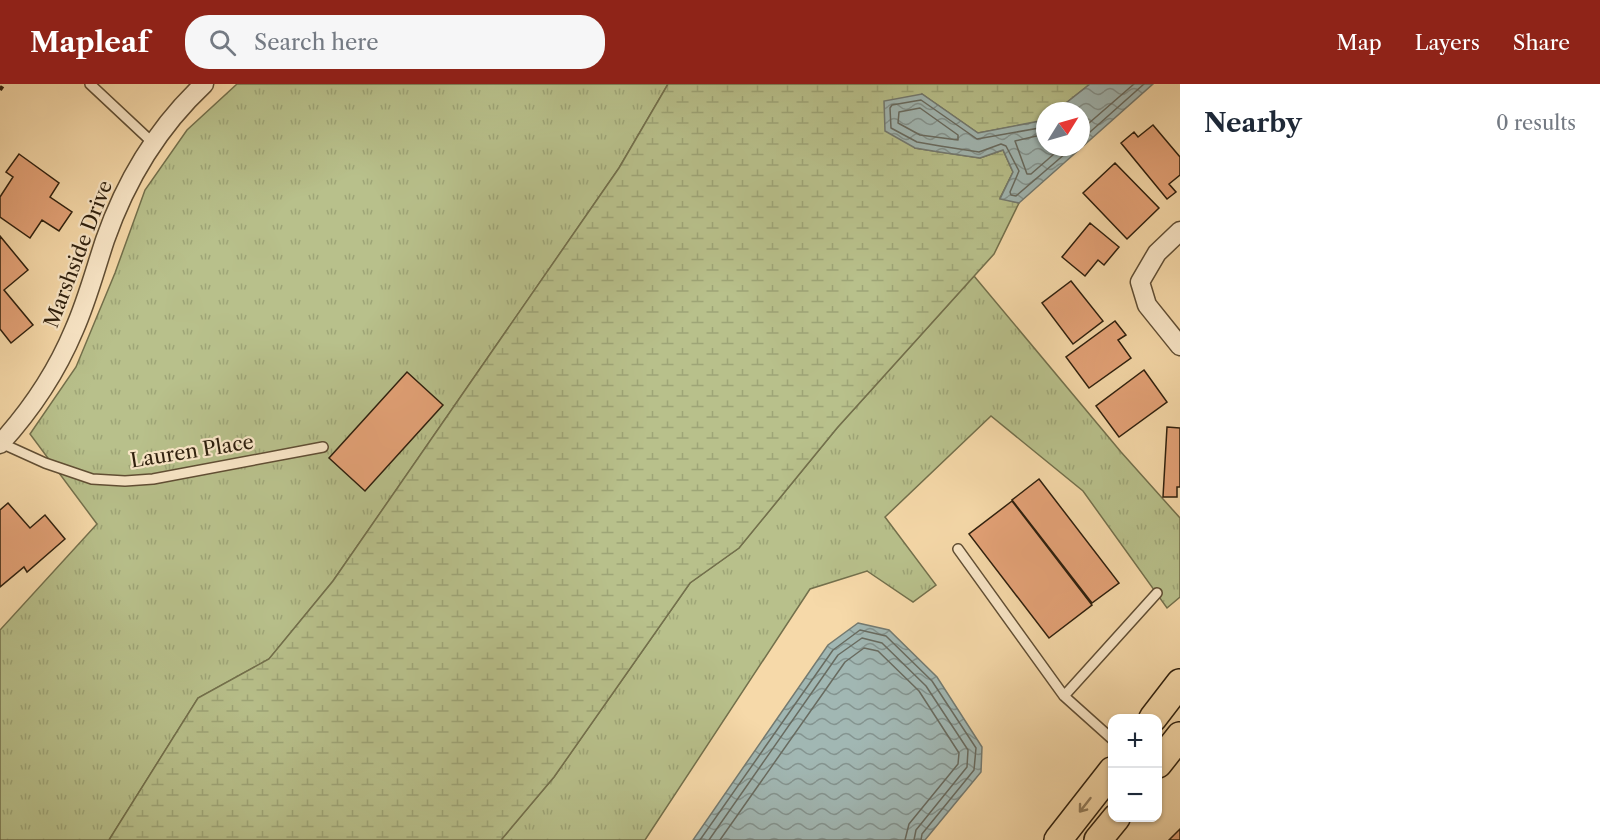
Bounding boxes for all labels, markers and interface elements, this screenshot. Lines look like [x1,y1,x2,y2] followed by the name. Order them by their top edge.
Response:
[185,15,605,69] search box
[30,25,149,59] text: Mapleaf
[206,26,239,59] icon: search
[254,29,379,56] text: Search here
[1337,30,1382,55] text: Map
[1415,30,1480,55] text: Layers
[1513,30,1570,55] text: Share
[1036,102,1090,156] north arrow
[1204,107,1302,139] text: Nearby
[1496,111,1576,135] text: 0 results
[39,177,117,331] street label: Marshside Drive
[129,429,255,473] street label: Lauren Place
[1108,714,1162,822] map controls
[1108,714,1162,768] button: +
[1108,768,1162,822] button: −
[1079,797,1092,813] one-way arrow

